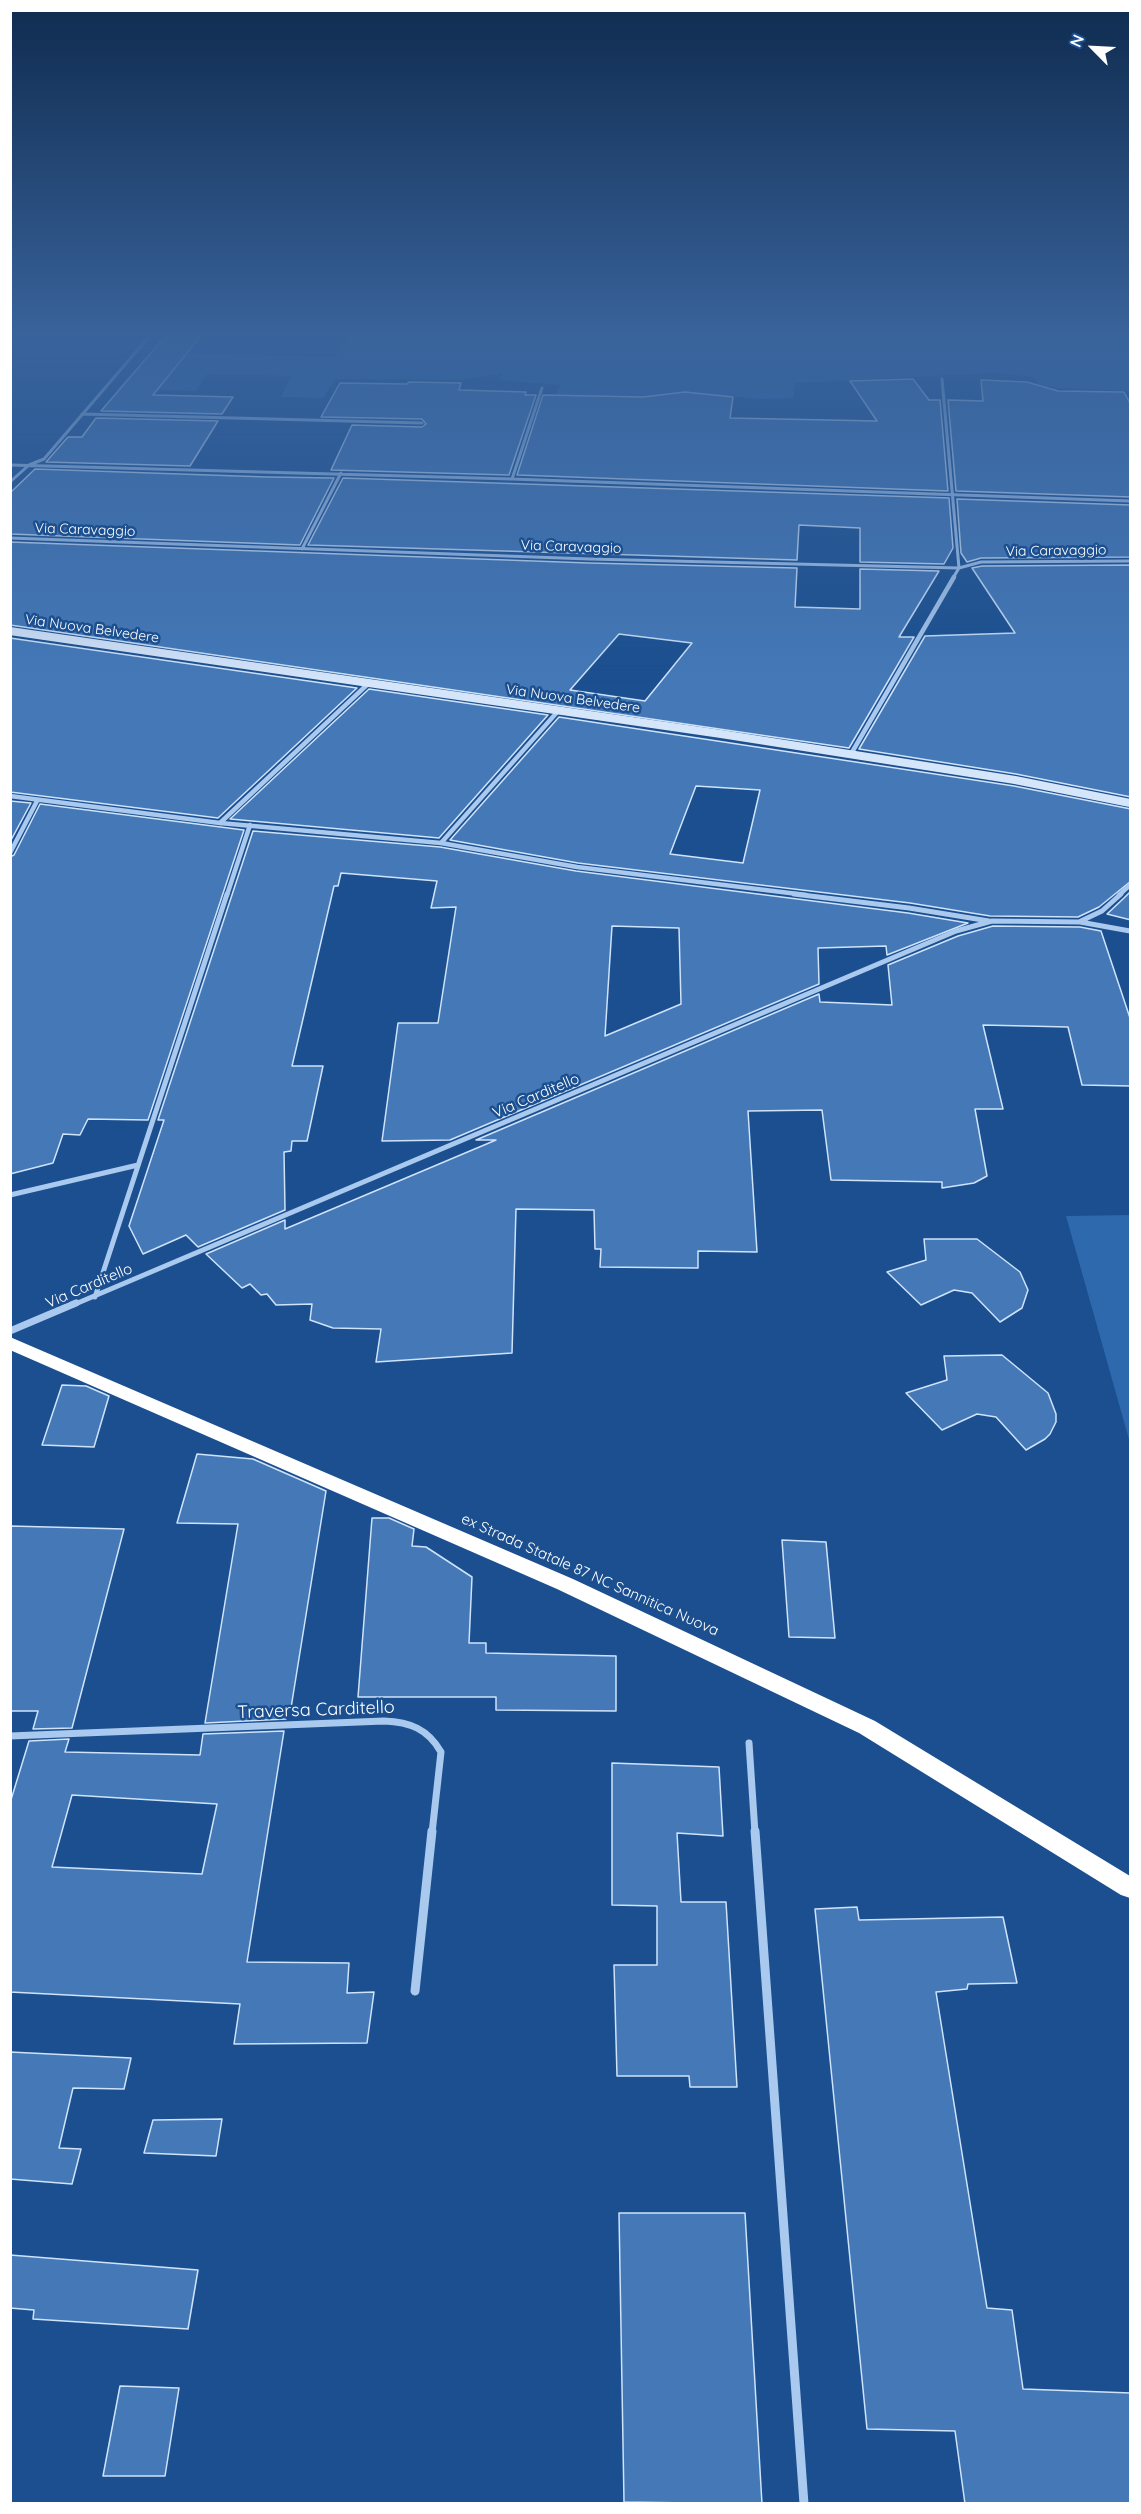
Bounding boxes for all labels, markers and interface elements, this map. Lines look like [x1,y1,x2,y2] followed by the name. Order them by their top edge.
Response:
[1063,18,1123,78] north arrow
[1065,31,1088,50] text: N
[34,520,136,540] street label: Via Caravaggio
[520,537,622,557] street label: Via Caravaggio
[1006,542,1106,560] street label: Via Caravaggio
[24,611,160,647] street label: Via Nuova Belvedere
[505,681,641,717] street label: Via Nuova Belvedere
[490,1070,582,1122] street label: Via Carditello
[43,1260,135,1312] street label: Via Carditello
[459,1510,721,1640] street label: ex Strada Statale 87 NC Sannitica Nuova
[237,1696,395,1724] street label: Traversa Carditello

